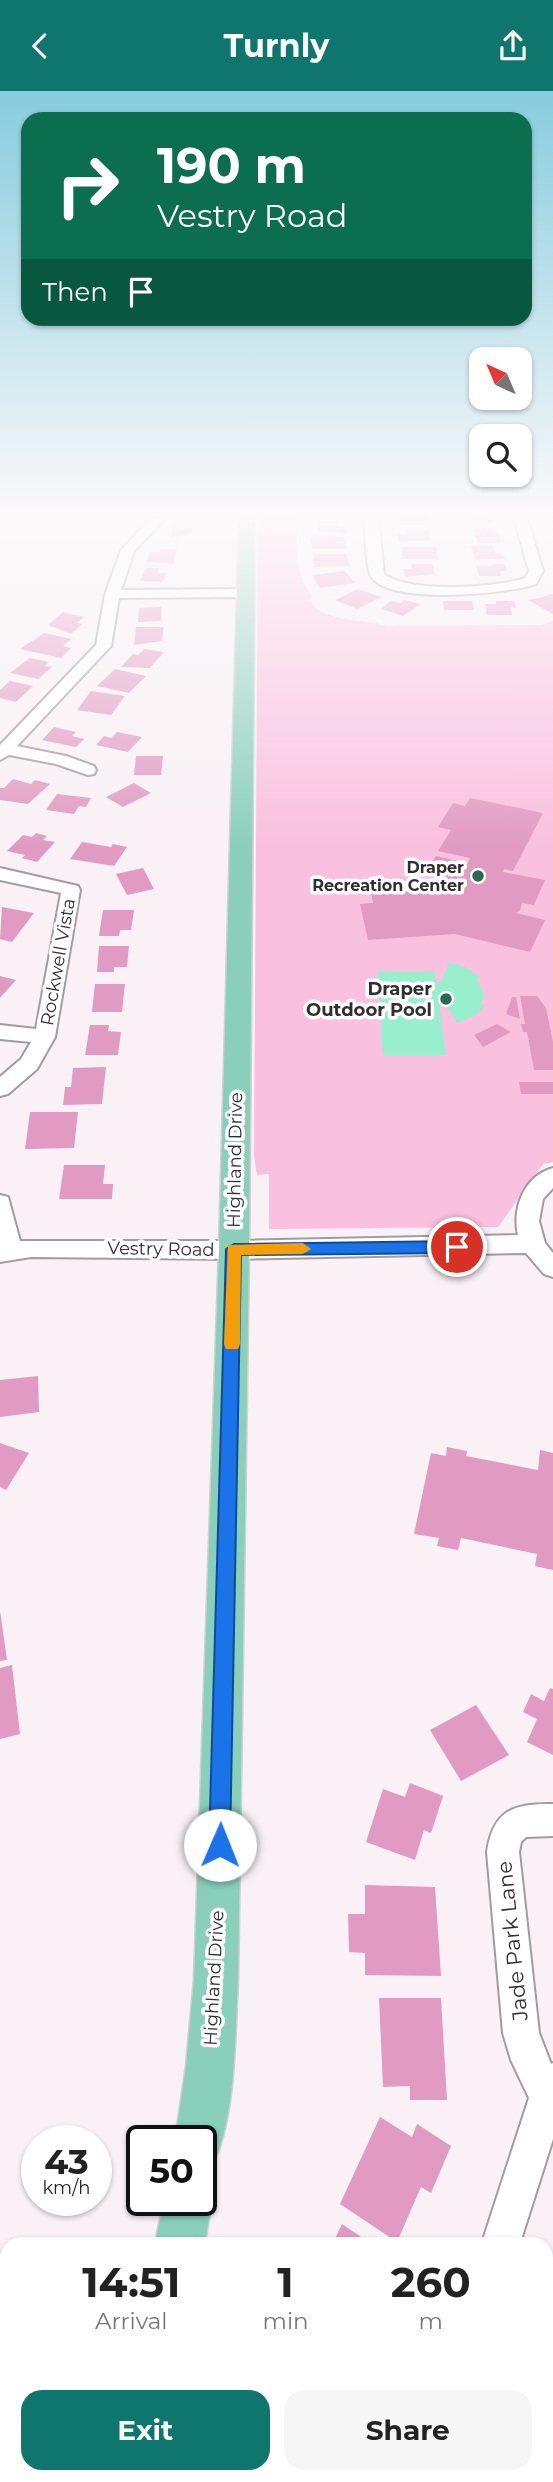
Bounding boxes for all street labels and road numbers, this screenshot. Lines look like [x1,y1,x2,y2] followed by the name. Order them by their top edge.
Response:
[36,897,80,1027] street label: Rockwell Vista
[223,1092,247,1228] street label: Highland Drive
[107,1237,215,1261] street label: Vestry Road
[491,1860,533,2023] street label: Jade Park Lane
[199,1910,229,2046] street label: Highland Drive

